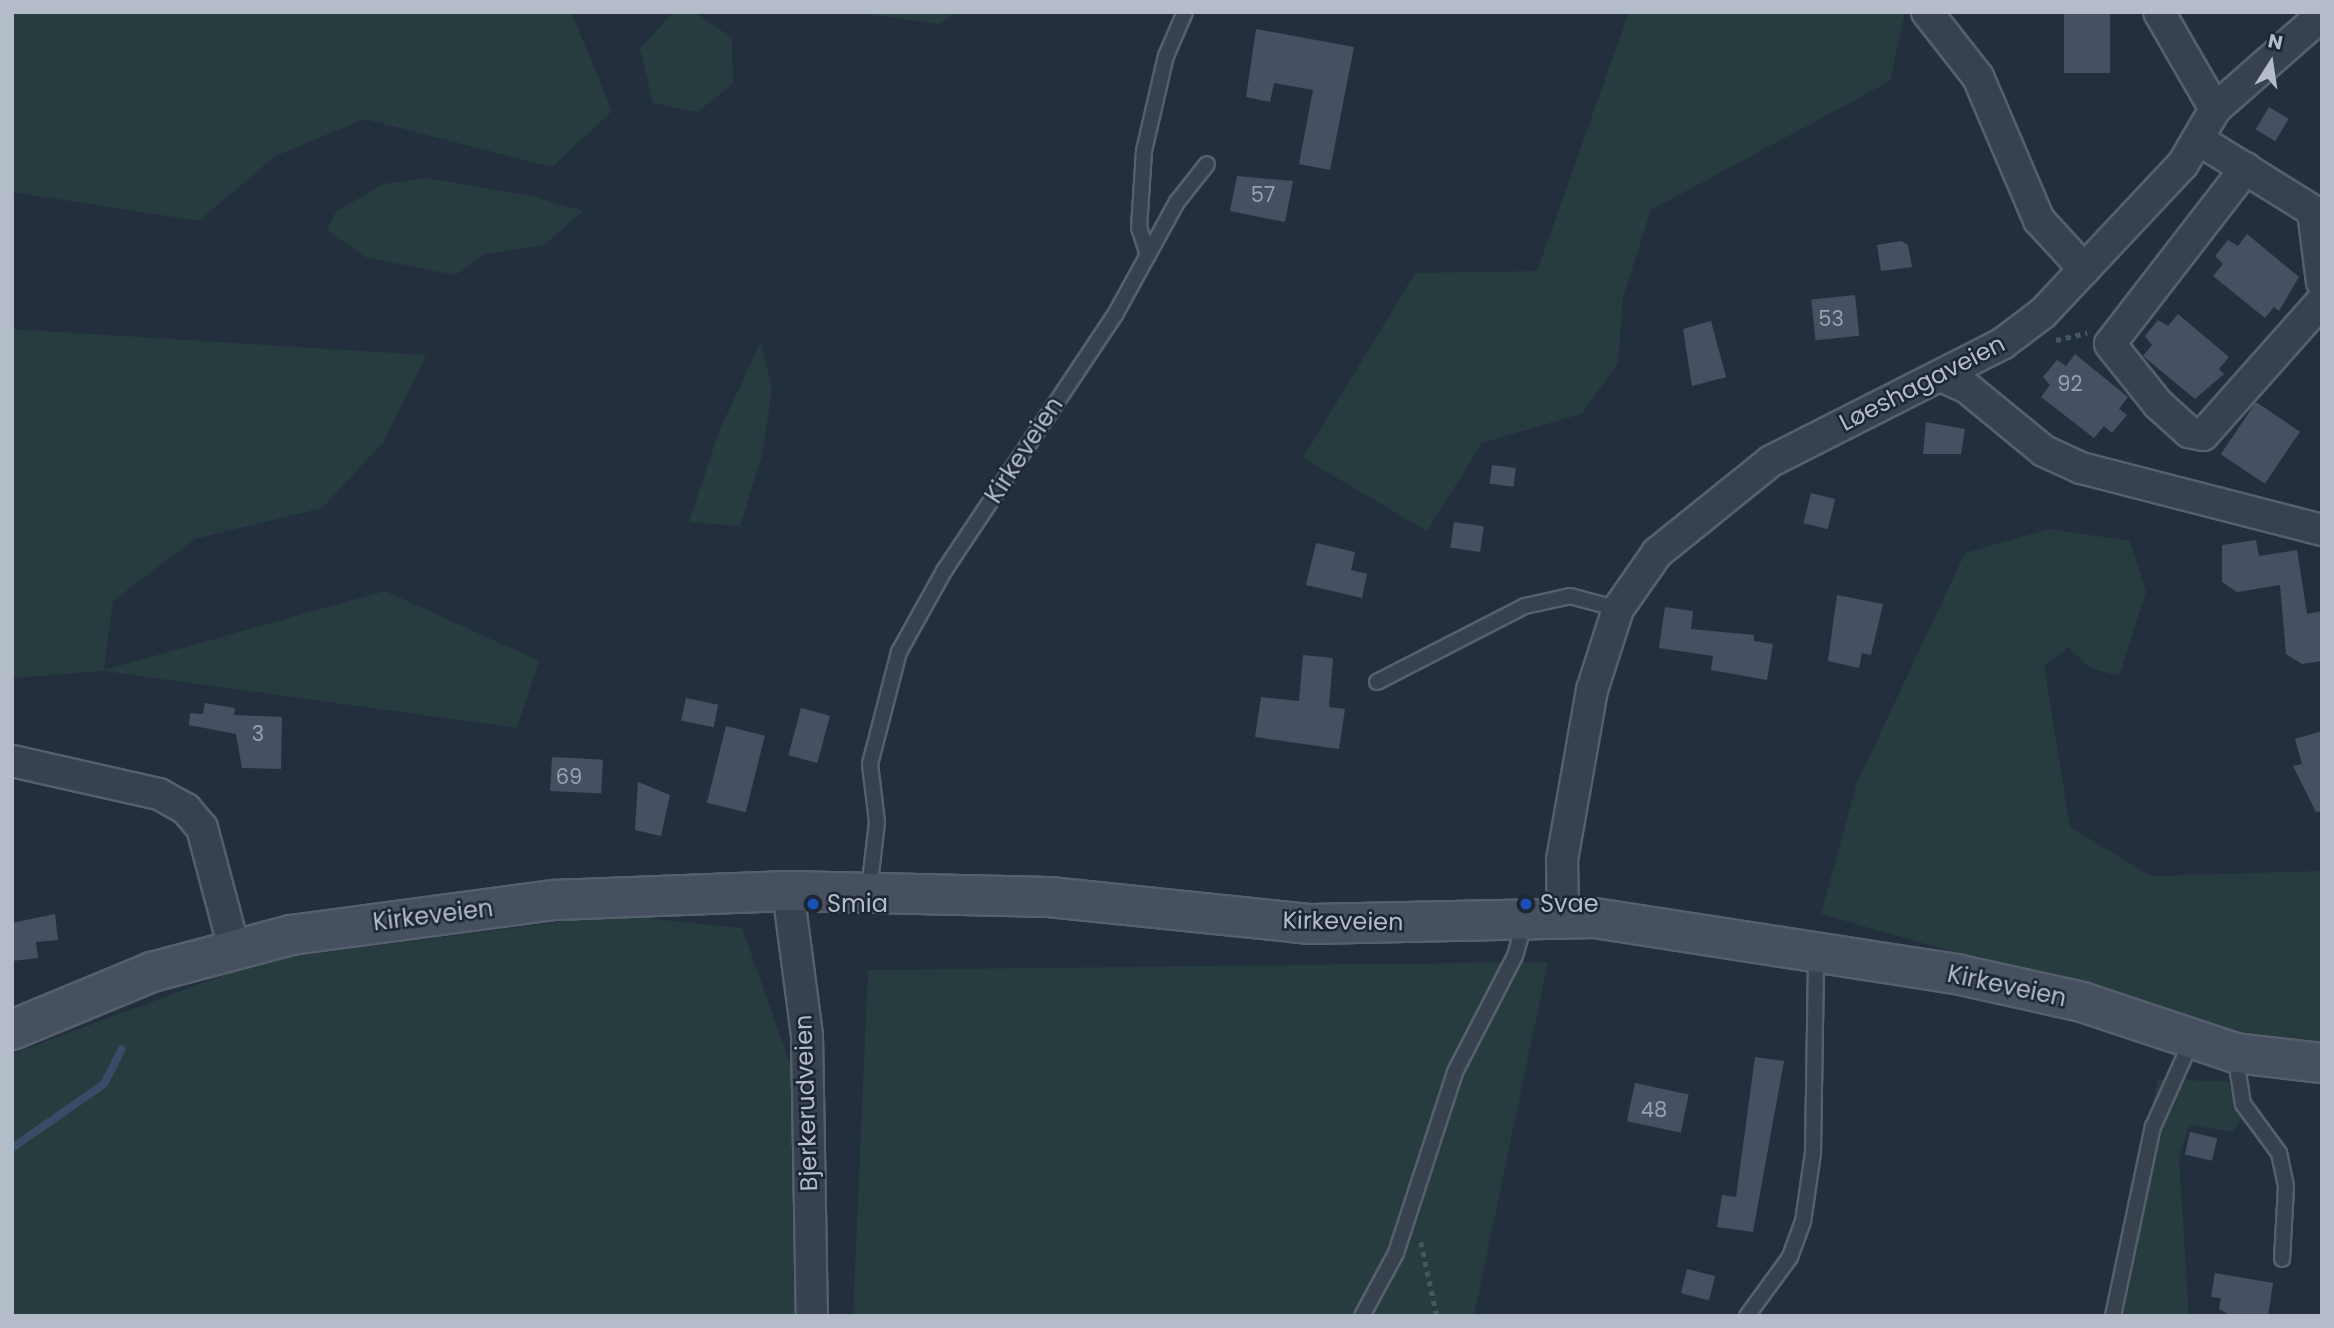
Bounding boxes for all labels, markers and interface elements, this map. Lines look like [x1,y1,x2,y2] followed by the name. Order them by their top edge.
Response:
[2266,27,2285,57] text: N
[2236,28,2306,98] north arrow
[1251,182,1275,208] house number: 57
[1818,306,1844,332] house number: 53
[1835,329,2009,437] street label: Løeshagaveien
[2057,371,2083,397] house number: 92
[979,391,1069,509] street label: Kirkeveien
[252,721,264,747] house number: 3
[556,764,582,790] house number: 69
[827,890,888,918] place label: Smia
[1540,890,1599,918] place label: Svae
[371,893,495,937] street label: Kirkeveien
[805,896,821,912] marker: Smia
[1518,896,1534,912] marker: Svae
[1282,906,1404,936] street label: Kirkeveien
[1945,959,2069,1013] street label: Kirkeveien
[789,1014,823,1192] street label: Bjerkerudveien
[1641,1097,1667,1123] house number: 48

